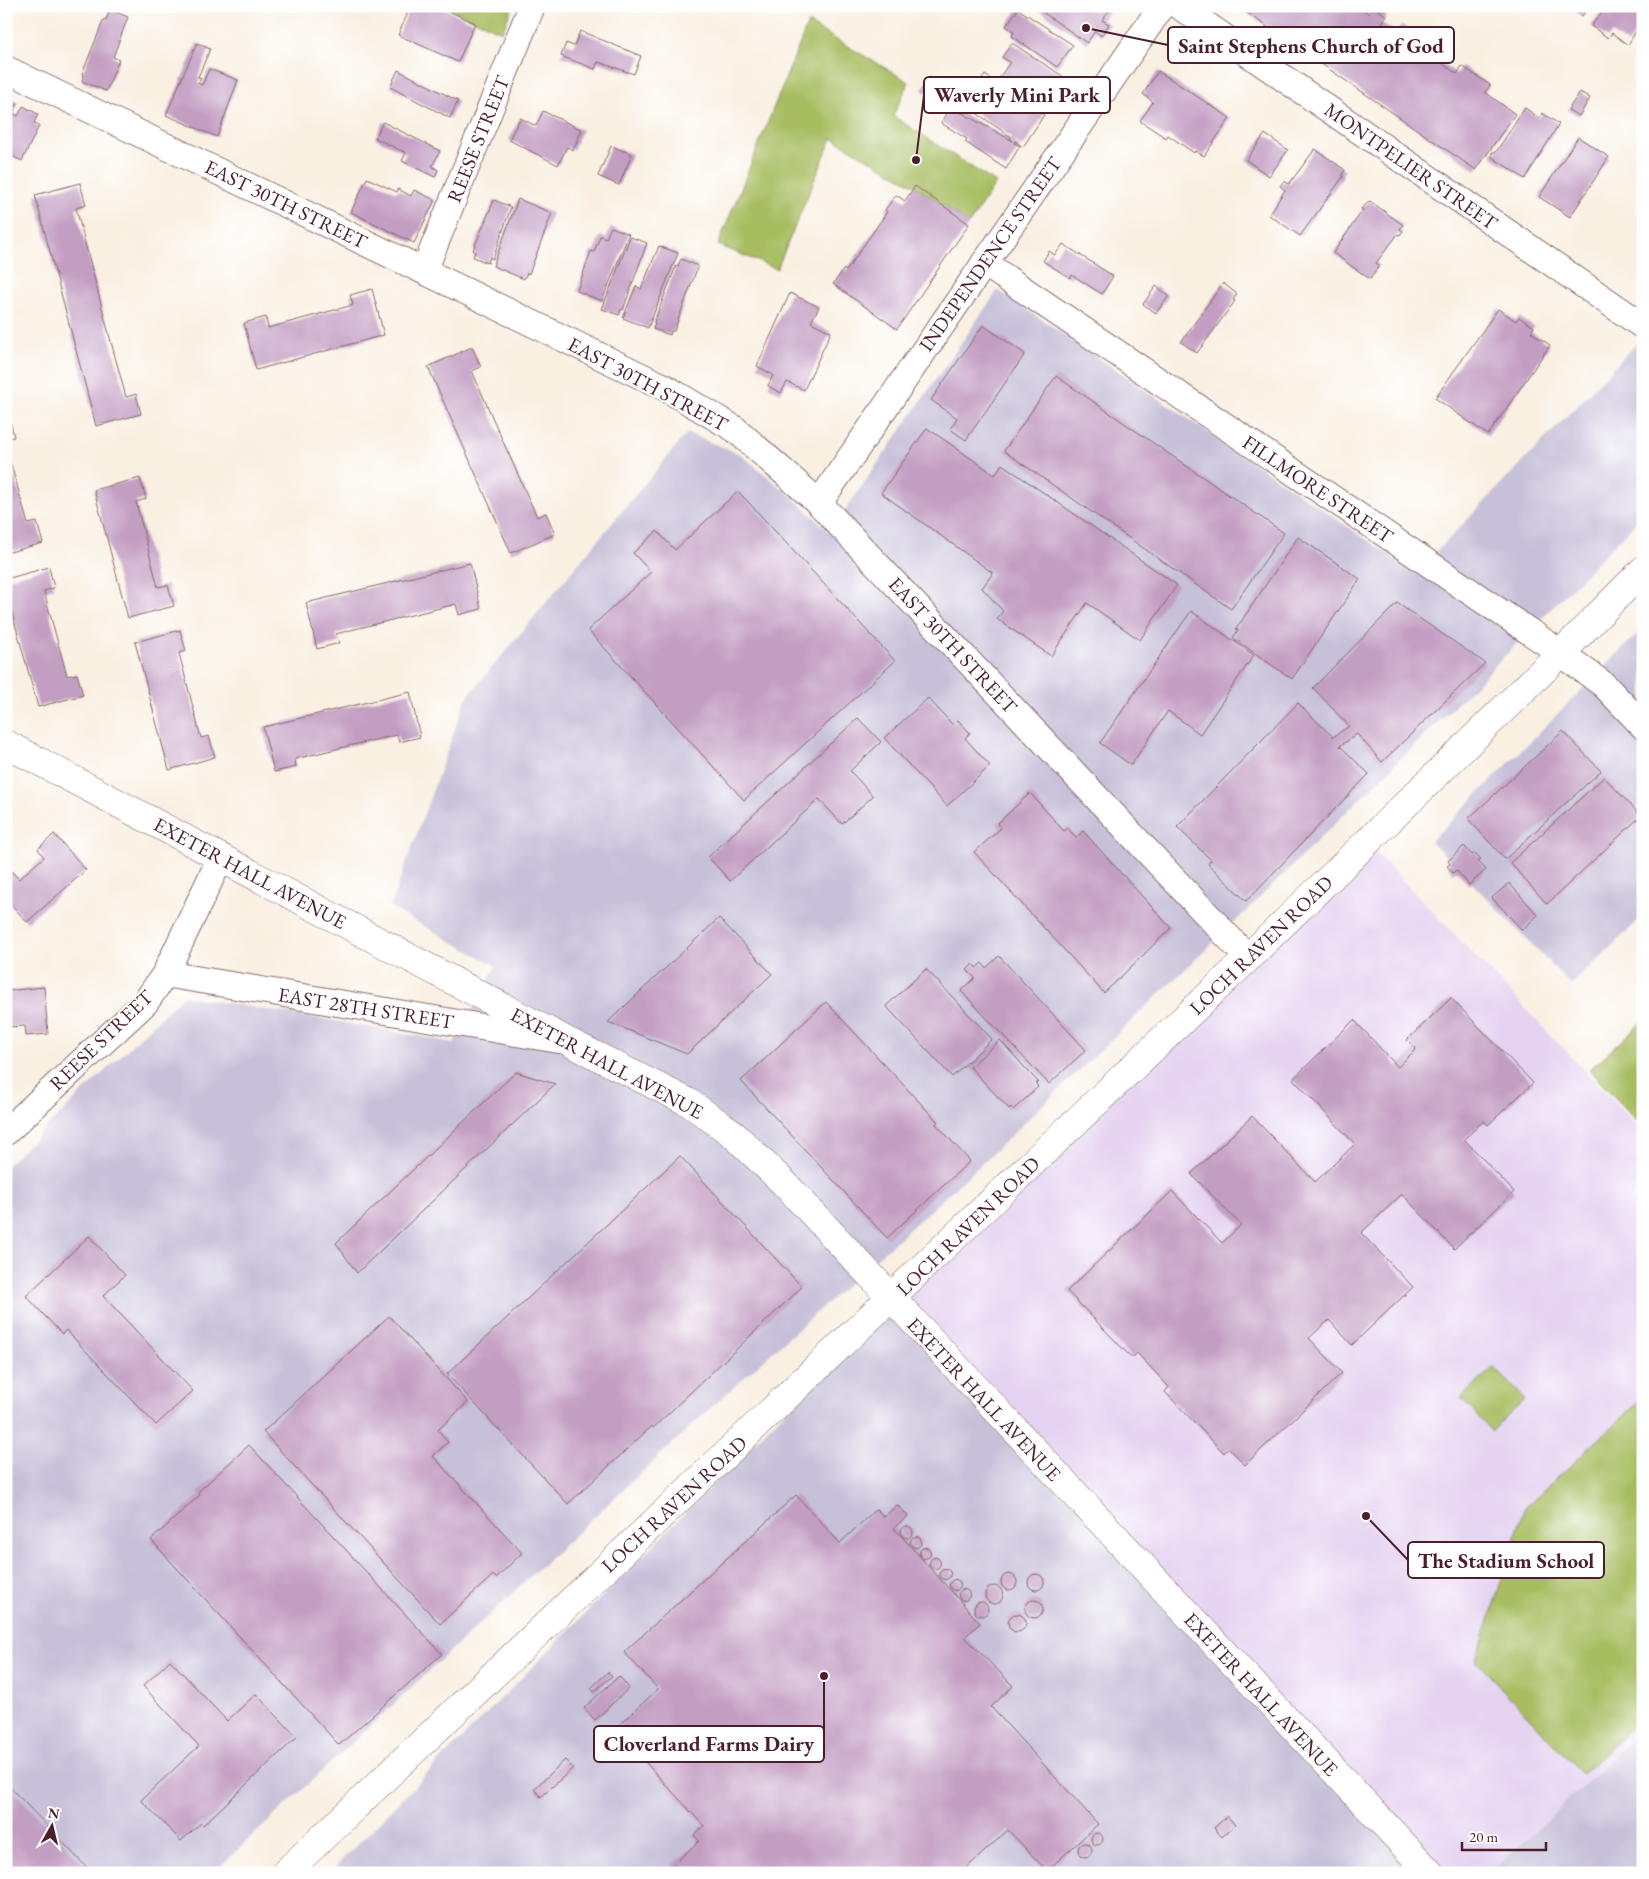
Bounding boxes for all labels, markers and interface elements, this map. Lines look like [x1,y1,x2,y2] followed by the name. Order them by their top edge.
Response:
[1168,27,1454,63] callout: Saint Stephens Church of God
[1178,32,1444,59] text: Saint Stephens Church of God
[441,71,515,206] street label: REESE STREET
[924,77,1110,113] callout: Waverly Mini Park
[934,81,1101,108] text: Waverly Mini Park
[1319,96,1503,236] street label: MONTPELIER STREET
[913,151,1067,356] street label: INDEPENDENCE STREET
[201,153,372,255] street label: EAST 30TH STREET
[564,331,733,437] street label: EAST 30TH STREET
[1238,429,1399,549] street label: FILLMORE STREET
[883,571,1023,719] street label: EAST 30TH STREET
[149,811,351,935] street label: EXETER HALL AVENUE
[1184,870,1338,1020] street label: LOCH RAVEN ROAD
[276,981,456,1035] street label: EAST 28TH STREET
[44,984,159,1096] street label: REESE STREET
[506,1001,708,1125] street label: EXETER HALL AVENUE
[891,1151,1045,1301] street label: LOCH RAVEN ROAD
[901,1312,1067,1486] street label: EXETER HALL AVENUE
[596,1430,752,1578] street label: LOCH RAVEN ROAD
[1408,1542,1604,1578] callout: The Stadium School
[1418,1547,1594,1574] text: The Stadium School
[1178,1607,1344,1781] street label: EXETER HALL AVENUE
[594,1726,824,1762] callout: Cloverland Farms Dairy
[604,1730,815,1757] text: Cloverland Farms Dairy
[28,1802,78,1852] north arrow
[47,1803,61,1823] text: N
[1462,1819,1545,1851] scale bar
[1469,1827,1498,1846] text: 20 m

